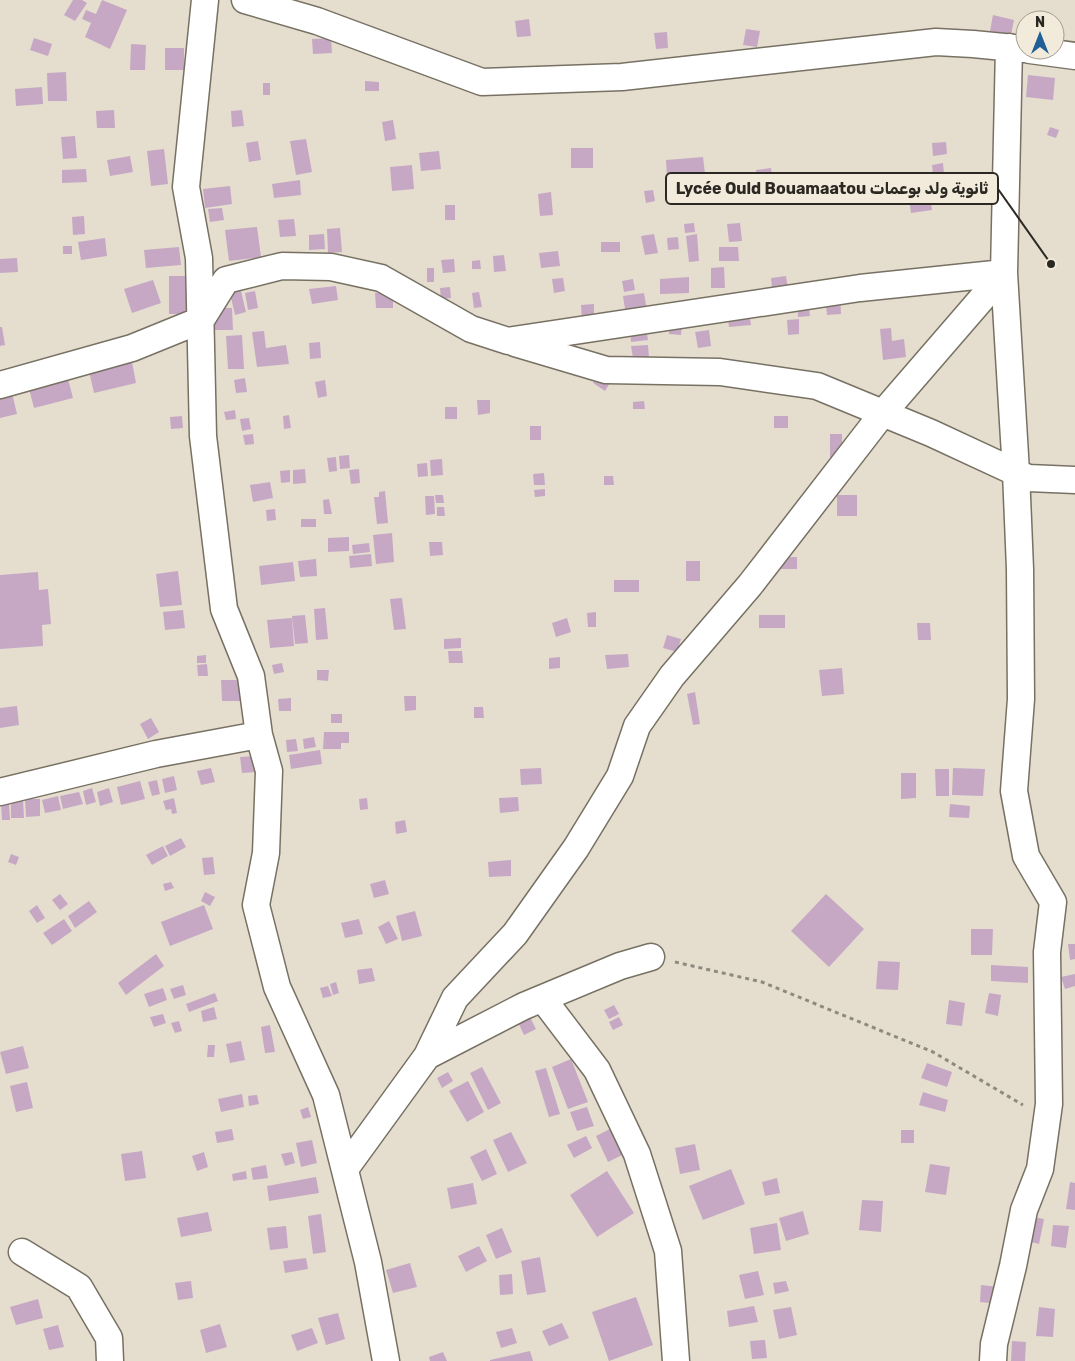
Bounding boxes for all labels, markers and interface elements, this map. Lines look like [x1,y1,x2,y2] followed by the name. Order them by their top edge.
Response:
[1015,10,1065,60] north arrow
[1035,14,1045,31] text: N
[666,173,998,204] callout: Lycée Ould Bouamaatou ثانوية ولد بوعمات
[676,179,989,198] text: Lycée Ould Bouamaatou ثانوية ولد بوعمات

